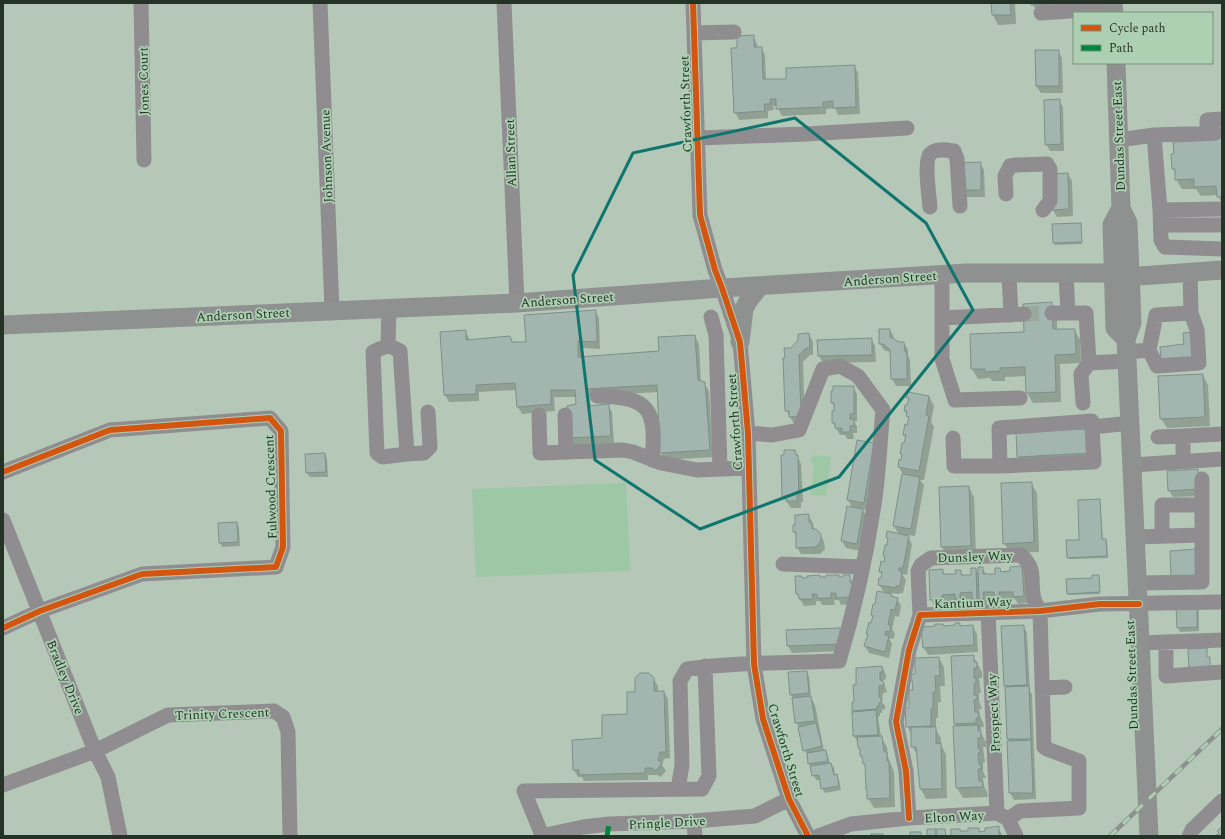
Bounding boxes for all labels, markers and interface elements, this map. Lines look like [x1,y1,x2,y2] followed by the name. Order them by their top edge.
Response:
[1073,12,1213,64] legend
[1109,19,1166,38] text: Cycle path
[1109,39,1134,58] text: Path
[133,46,155,115] street label: Jones Court
[674,55,698,153] street label: Crawforth Street
[1107,80,1131,191] street label: Dundas Street East
[315,109,339,203] street label: Johnson Avenue
[500,118,522,188] street label: Allan Street
[843,266,938,292] street label: Anderson Street
[520,287,615,313] street label: Anderson Street
[196,303,291,327] street label: Anderson Street
[722,372,748,471] street label: Crawforth Street
[259,434,283,540] street label: Fulwood Crescent
[937,546,1014,568] street label: Dunsley Way
[933,592,1013,614] street label: Kantium Way
[1120,619,1144,730] street label: Dundas Street East
[41,637,89,718] street label: Bradley Drive
[982,672,1006,753] street label: Prospect Way
[762,701,810,800] street label: Crawforth Street
[174,702,270,726] street label: Trinity Crescent
[924,805,985,829] street label: Elton Way
[628,811,706,835] street label: Pringle Drive

